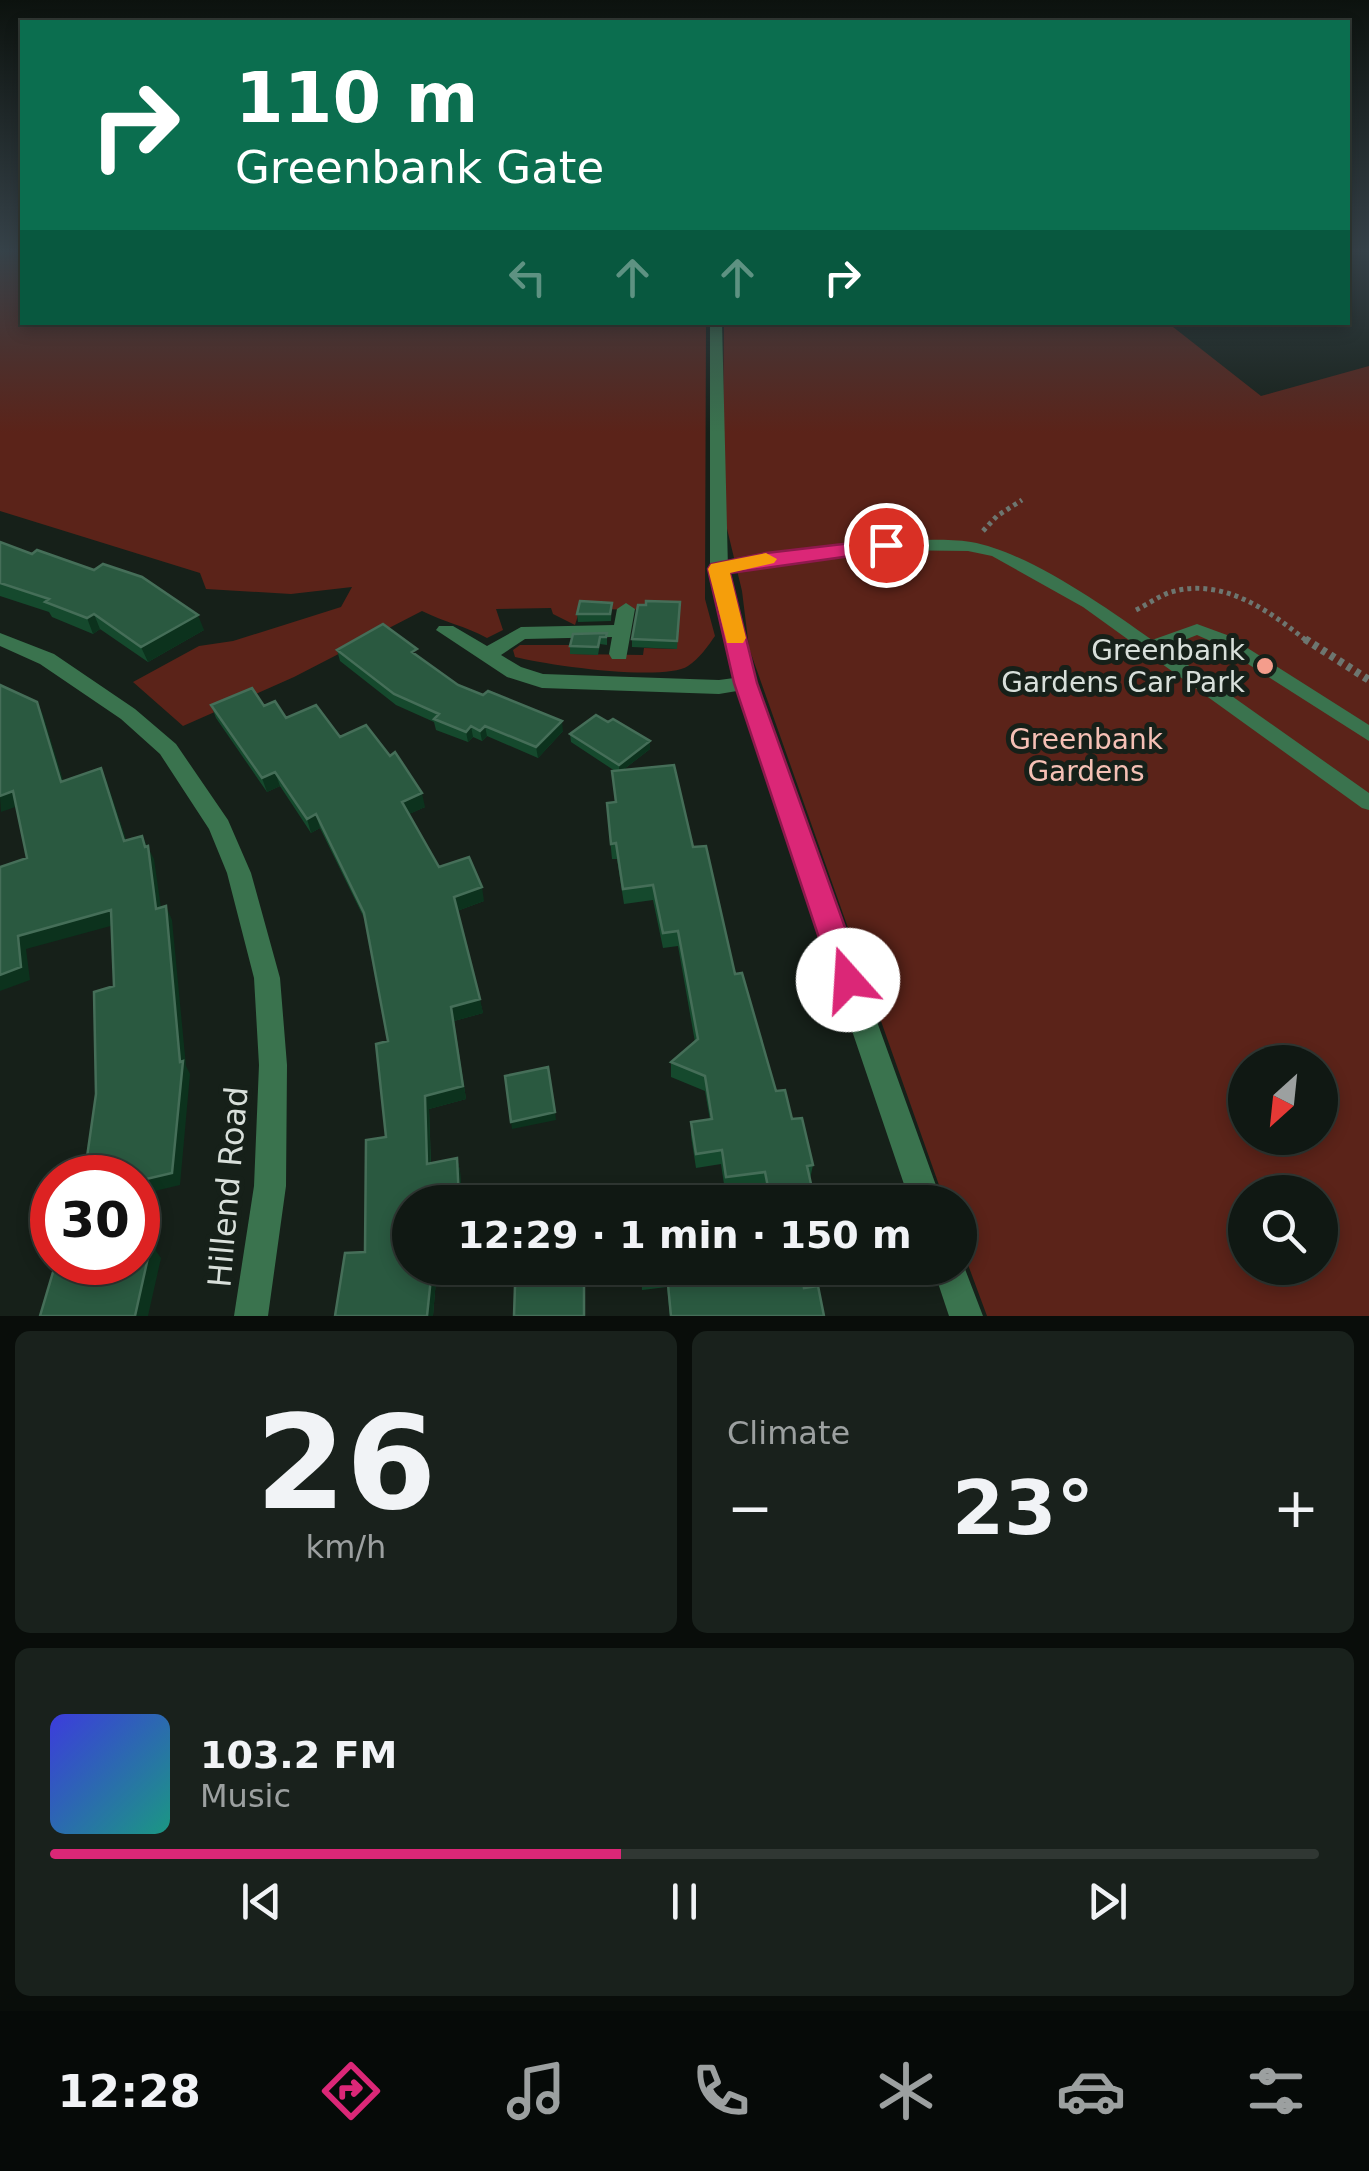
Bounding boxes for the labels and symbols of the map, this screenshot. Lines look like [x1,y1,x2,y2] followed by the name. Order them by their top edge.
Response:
[844,503,929,588] pin
[1001,634,1246,699] place label: Greenbank Gardens Car Park
[1254,655,1276,677] marker: Greenbank Gardens Car Park
[1009,723,1164,788] park label: Greenbank Gardens
[796,928,900,1032] position arrow
[1228,1045,1338,1155] north arrow
[200,1085,256,1289] street label: Hillend Road
[30,1155,160,1285] speed limit sign: 30

